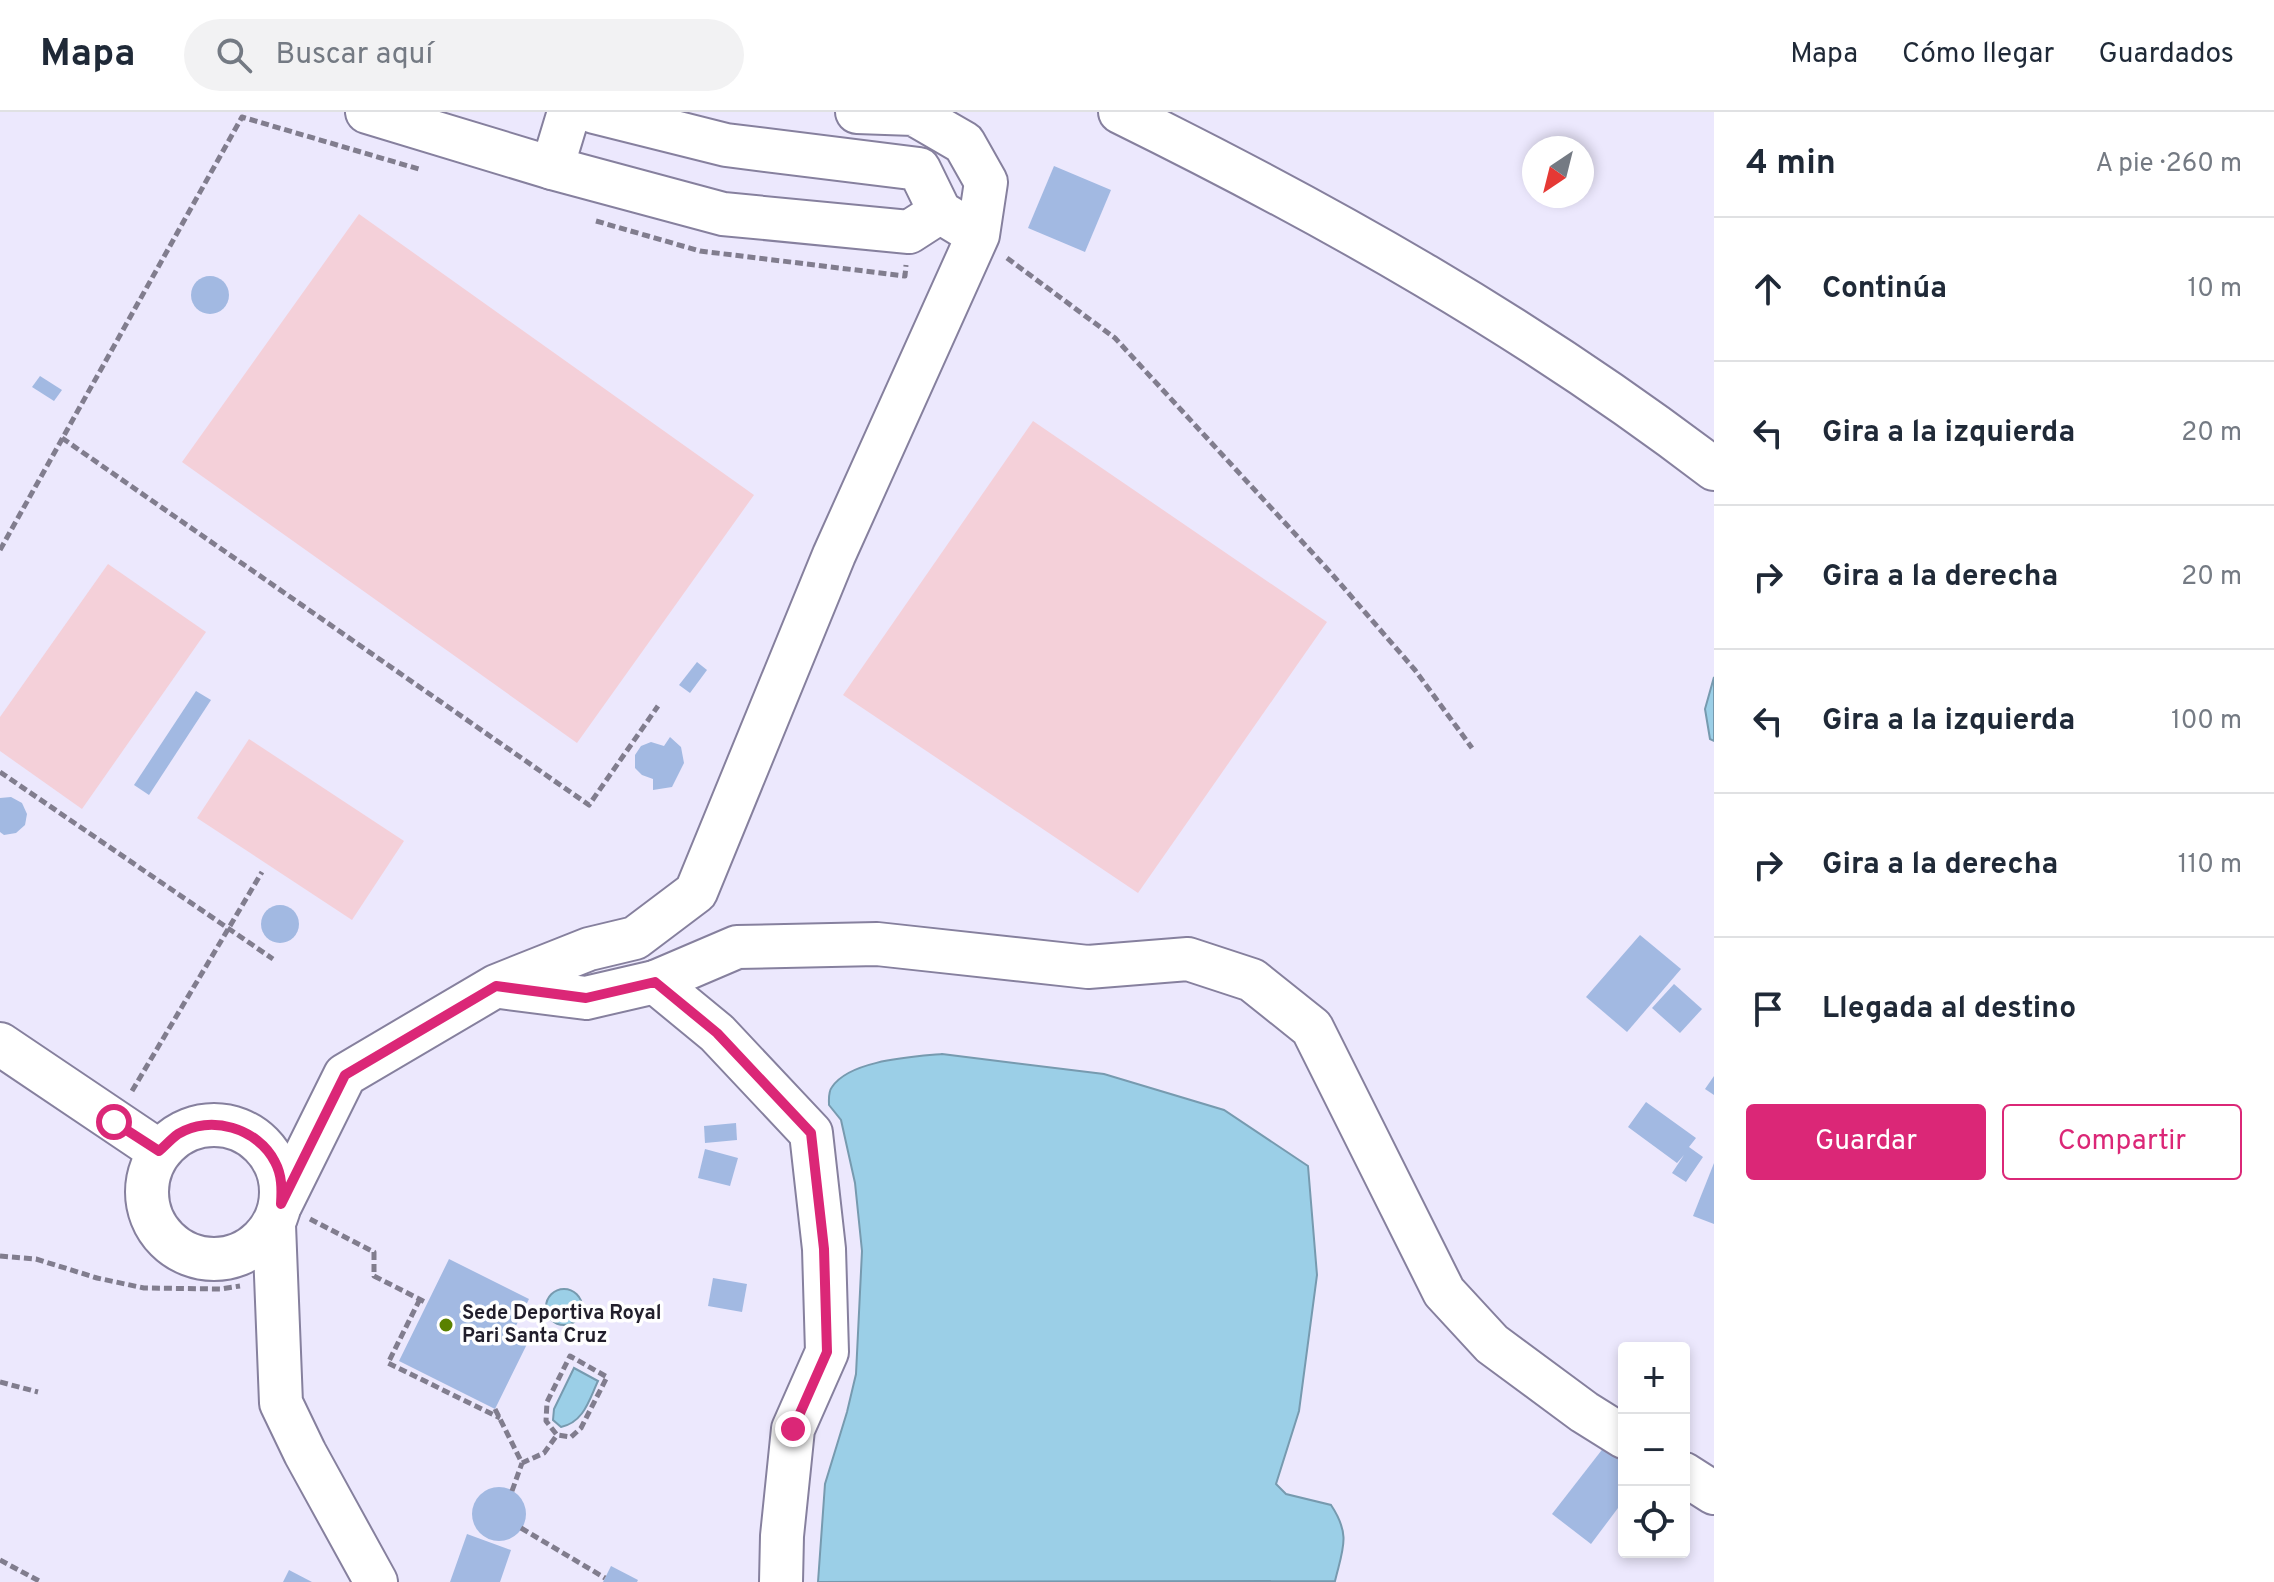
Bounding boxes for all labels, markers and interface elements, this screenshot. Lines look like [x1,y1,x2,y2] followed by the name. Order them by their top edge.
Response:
[184,19,744,91] search box
[40,31,136,80] text: Mapa
[212,33,256,77] icon: search
[276,37,433,74] text: Buscar aquí
[1790,37,1858,73] text: Mapa
[1902,37,2054,73] text: Cómo llegar
[2098,37,2234,73] text: Guardados
[1522,136,1594,208] north arrow
[1746,143,1836,186] text: 4 min
[2096,148,2242,181] text: A pie · 260 m
[1746,267,1790,311] icon: ahead
[1822,271,1947,308] text: Continúa
[2187,273,2242,306] text: 10 m
[1746,411,1790,455] icon: left
[1822,415,2075,452] text: Gira a la izquierda
[2181,417,2242,450] text: 20 m
[1746,555,1790,599] icon: right
[1822,559,2058,596] text: Gira a la derecha
[2181,561,2242,594] text: 20 m
[1746,699,1790,743] icon: left
[1822,703,2075,740] text: Gira a la izquierda
[2171,705,2242,738] text: 100 m
[1746,843,1790,887] icon: right
[1822,847,2058,884] text: Gira a la derecha
[2178,849,2242,882] text: 110 m
[1746,987,1790,1031] icon: arrive
[1822,991,2076,1028] text: Llegada al destino
[96,1104,132,1140] route start
[1746,1104,1986,1180] button: Guardar
[2002,1104,2242,1180] button: Compartir
[462,1301,661,1350] place label: Sede Deportiva Royal Pari Santa Cruz
[437,1316,455,1334] marker: Sede Deportiva Royal Pari Santa Cruz
[1618,1342,1690,1558] map controls
[1618,1342,1690,1414] button: +
[775,1411,811,1447] route end
[1618,1414,1690,1486] button: −
[1618,1486,1690,1558] button: locate

